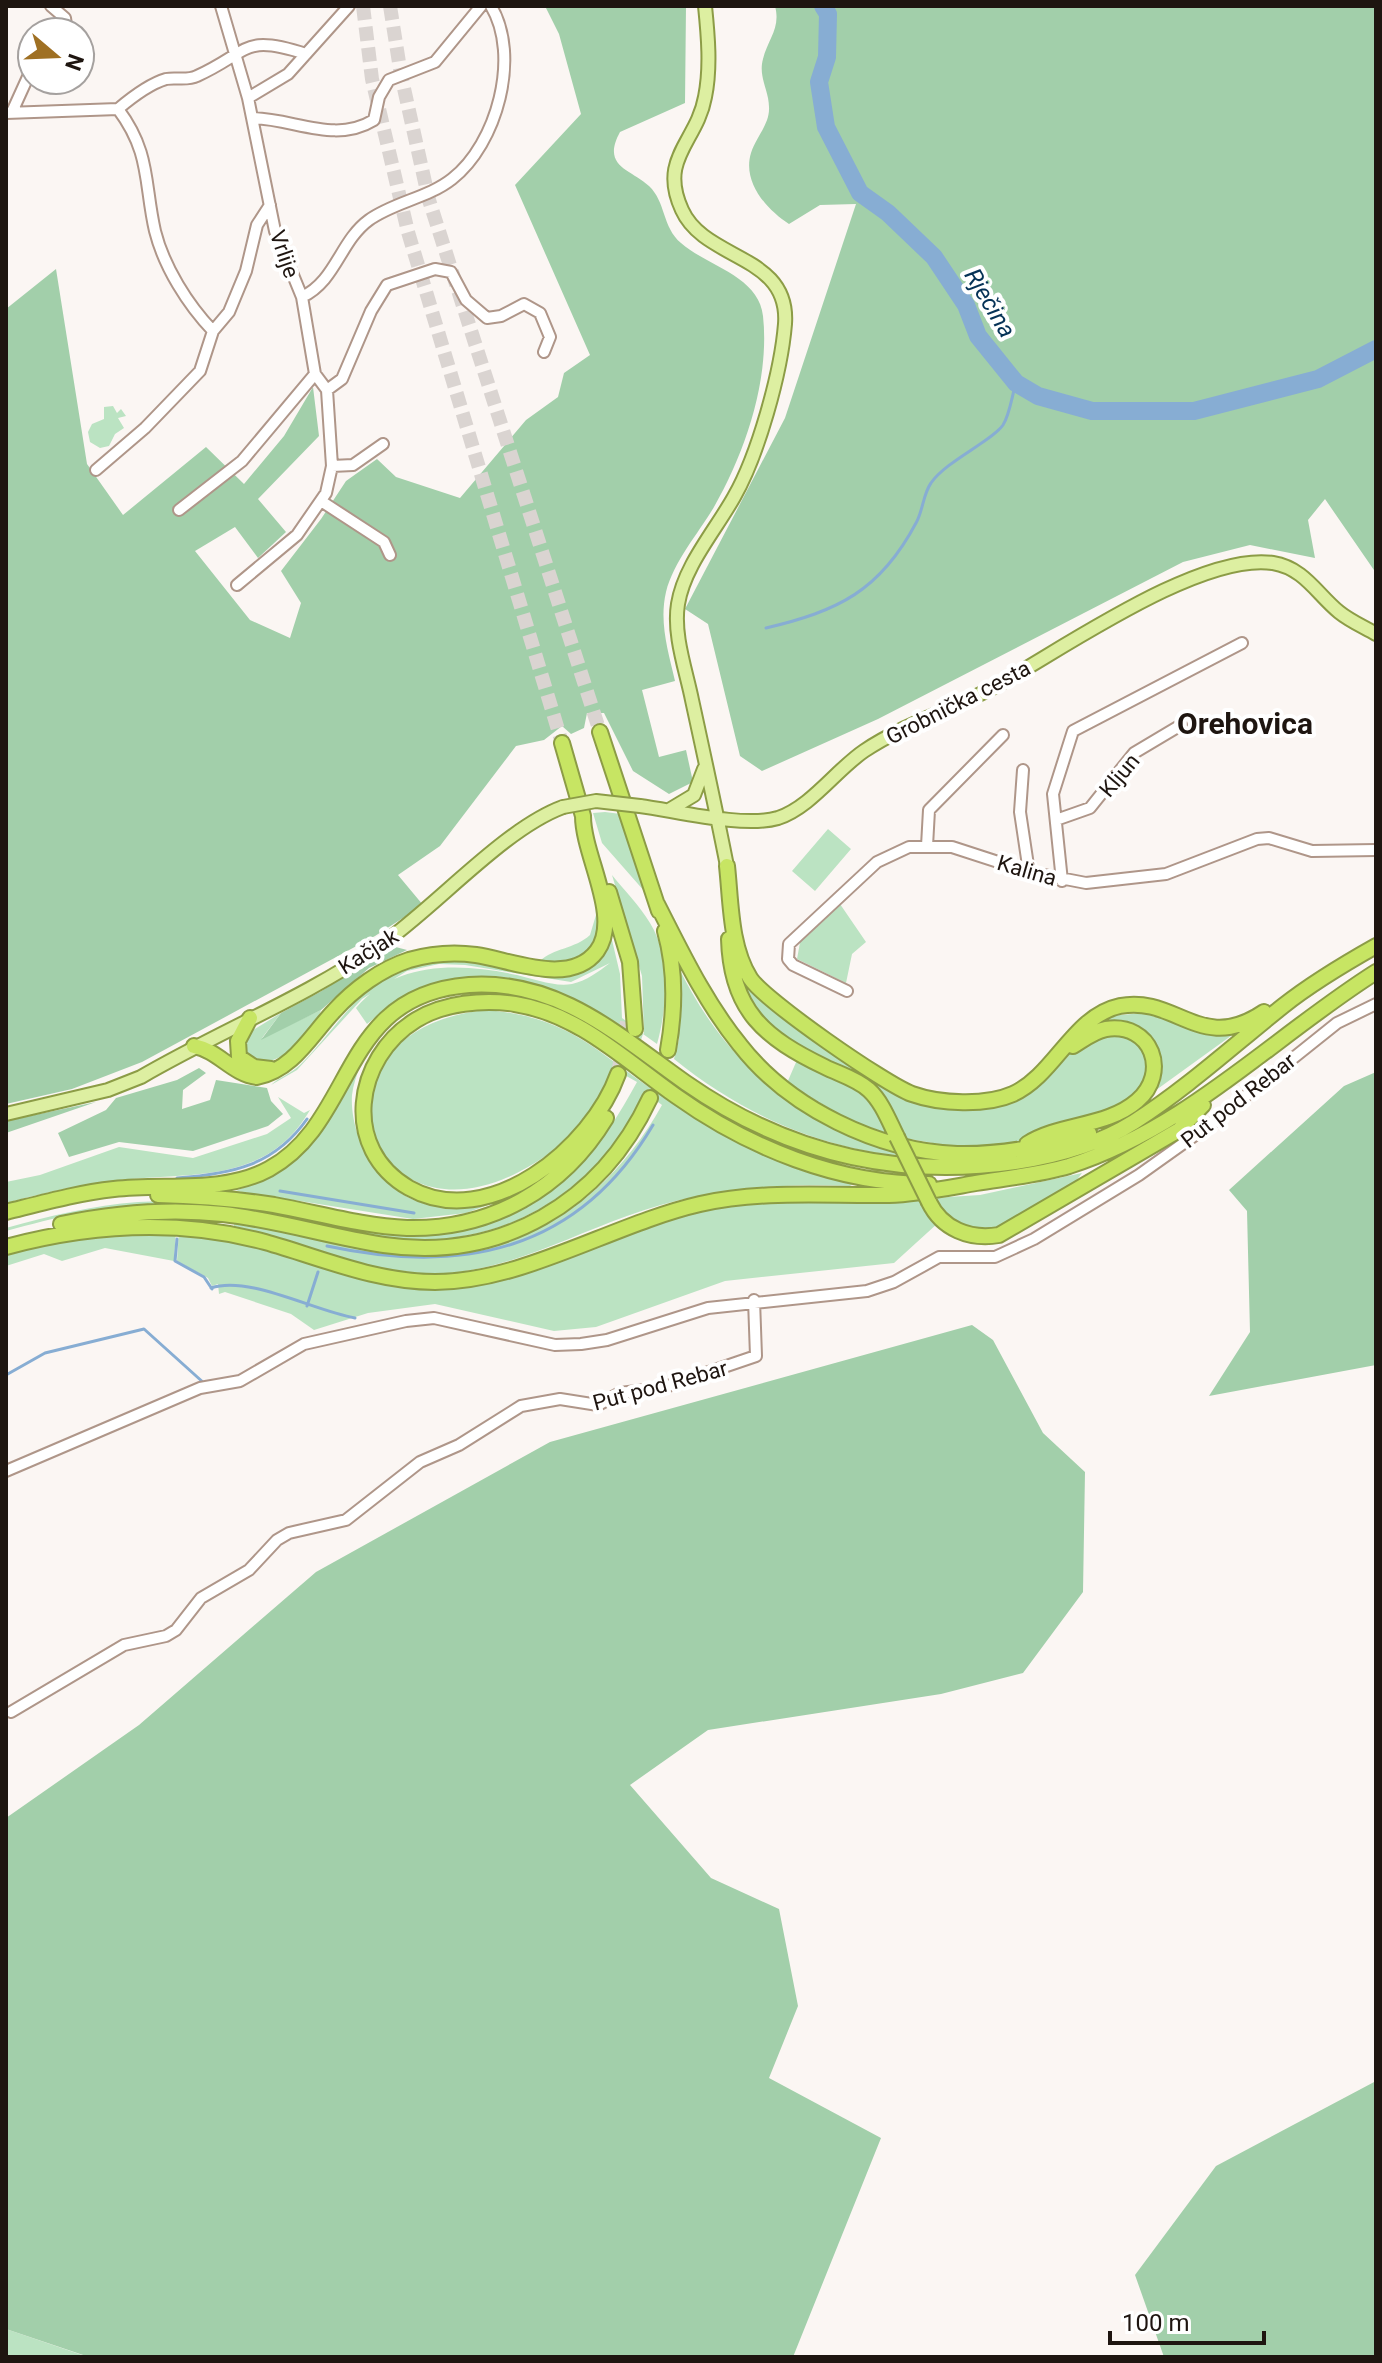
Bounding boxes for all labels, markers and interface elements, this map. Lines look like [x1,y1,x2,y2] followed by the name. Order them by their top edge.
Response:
[16,16,96,96] north arrow
[60,51,89,74] text: N
[265,227,304,281] street label: Vrlije
[959,263,1021,343] water label: Rječina
[882,655,1034,750] street label: Grobnička cesta
[1177,706,1313,741] district label: Orehovica
[1094,749,1145,802] street label: Kljun
[994,850,1059,891] street label: Kalina
[334,923,403,979] street label: Kačjak
[1176,1048,1301,1153] street label: Put pod Rebar
[590,1355,731,1415] street label: Put pod Rebar
[1110,2295,1264,2345] scale bar
[1122,2309,1189,2337] text: 100 m

